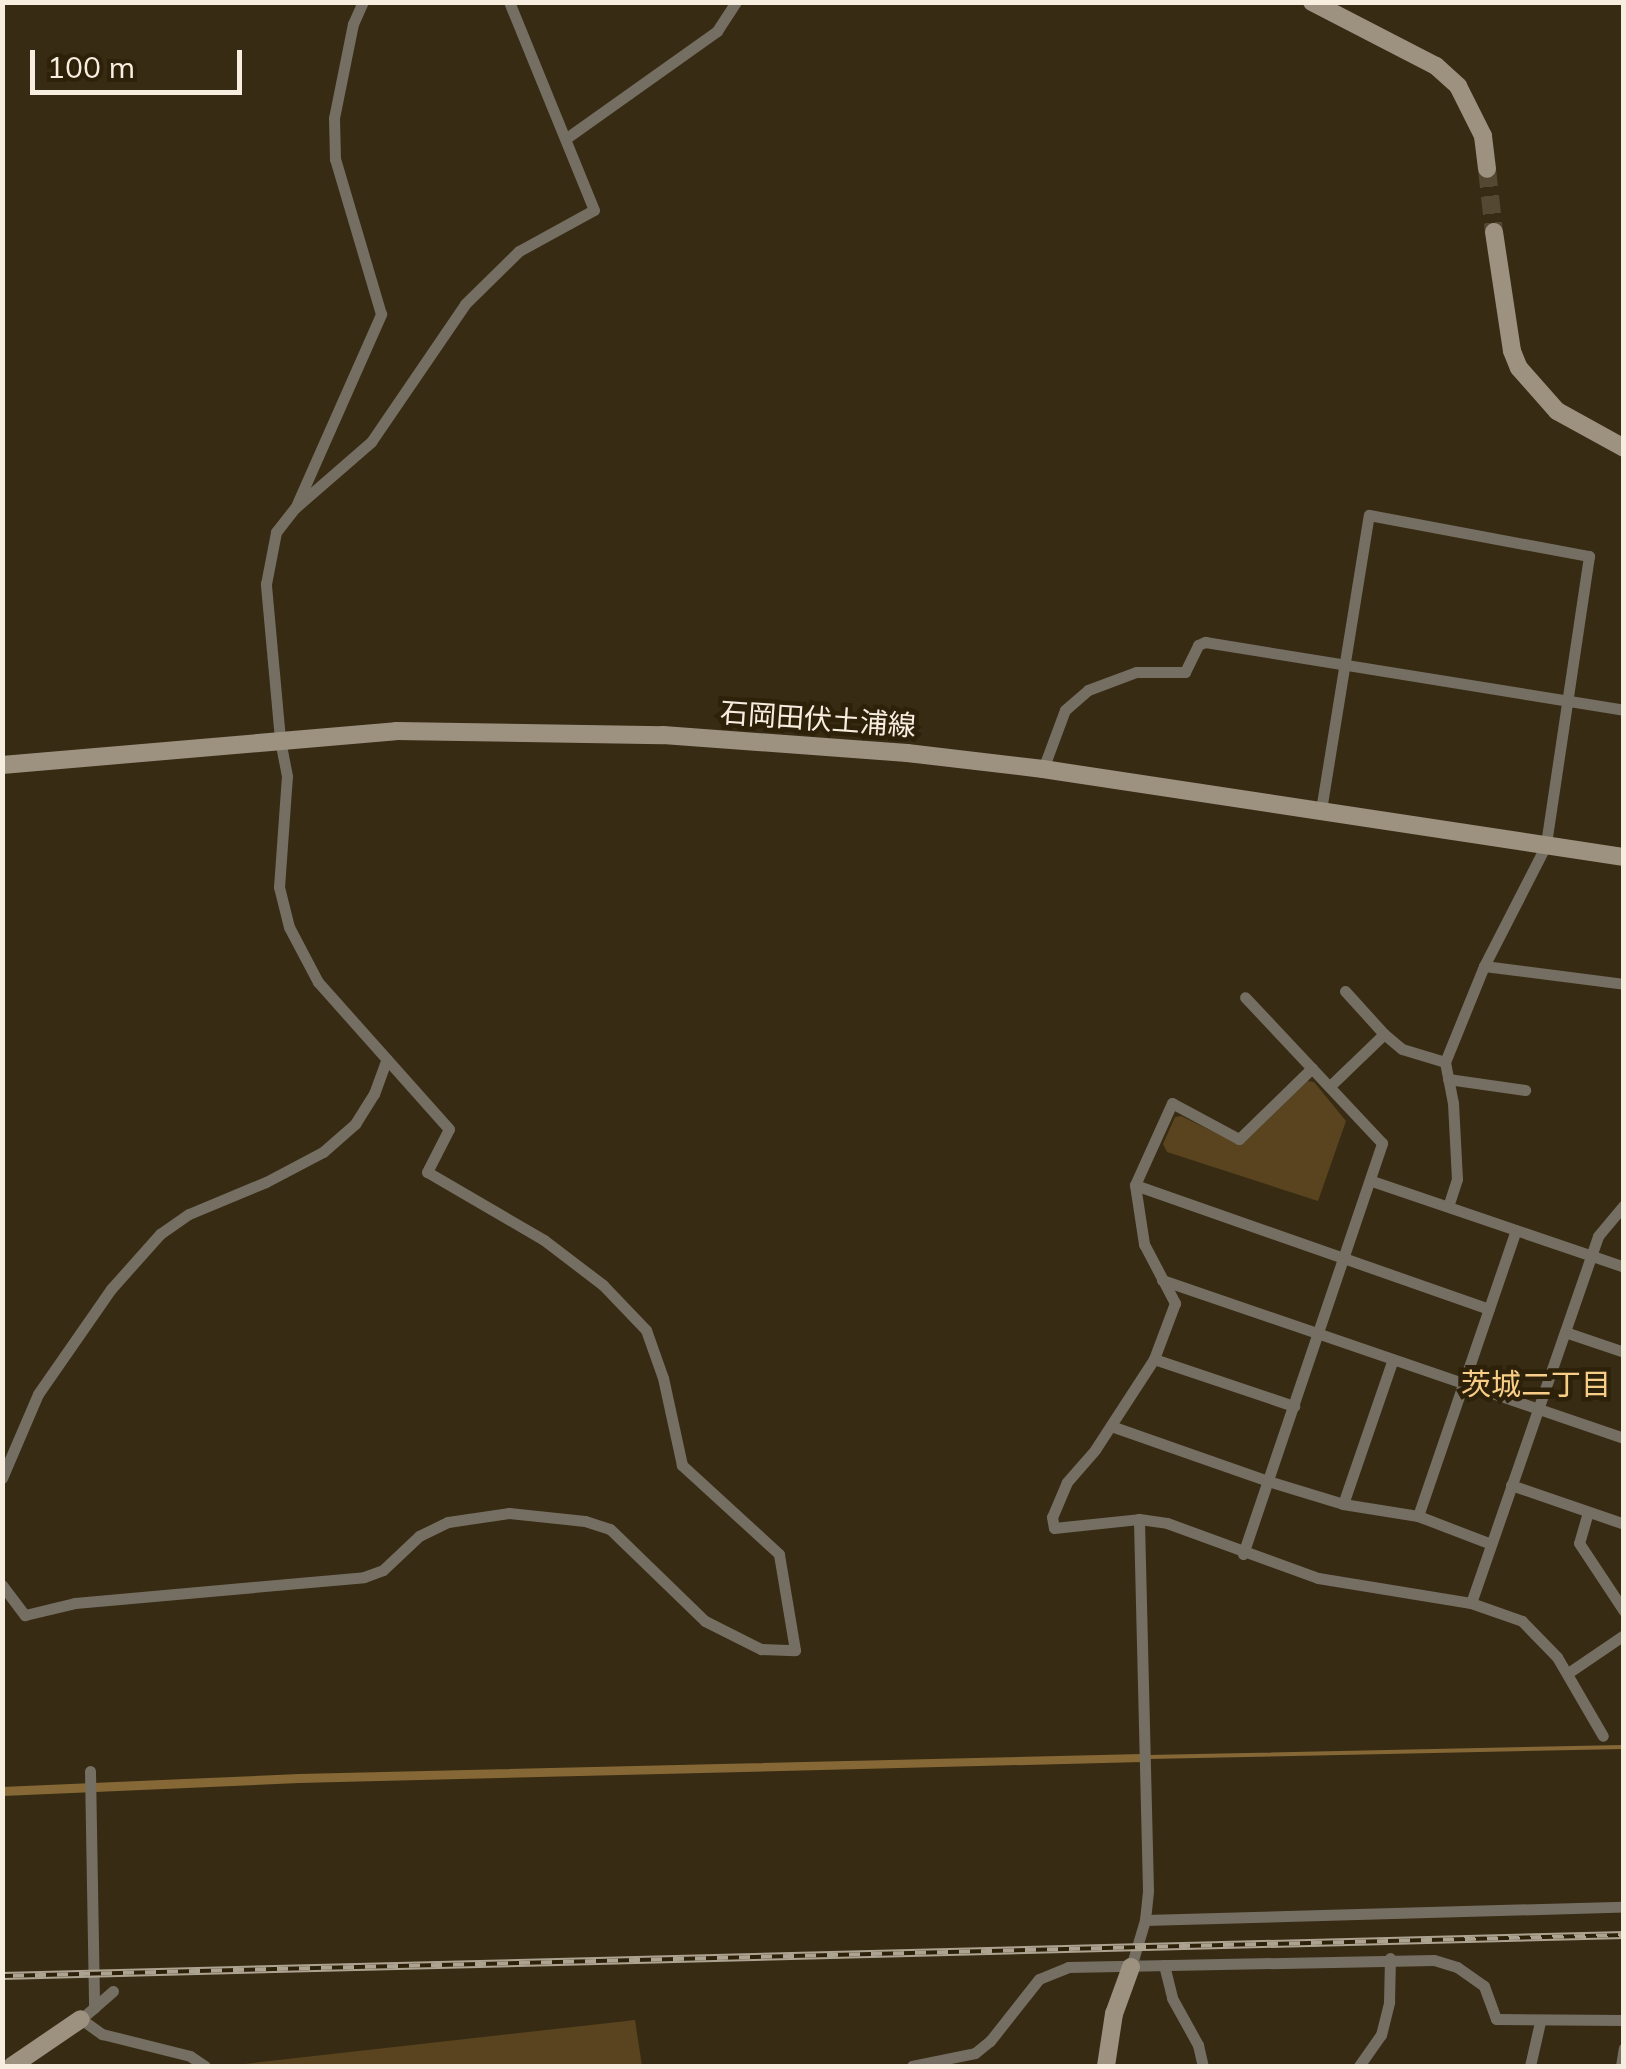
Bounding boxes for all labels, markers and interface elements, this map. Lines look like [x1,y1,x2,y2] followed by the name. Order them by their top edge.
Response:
[35,30,248,92] scale bar
[47,48,135,86] text: 100 m
[719,695,917,743] street label: 石岡田伏土浦線
[1461,1366,1611,1402] district label: 茨城二丁目

